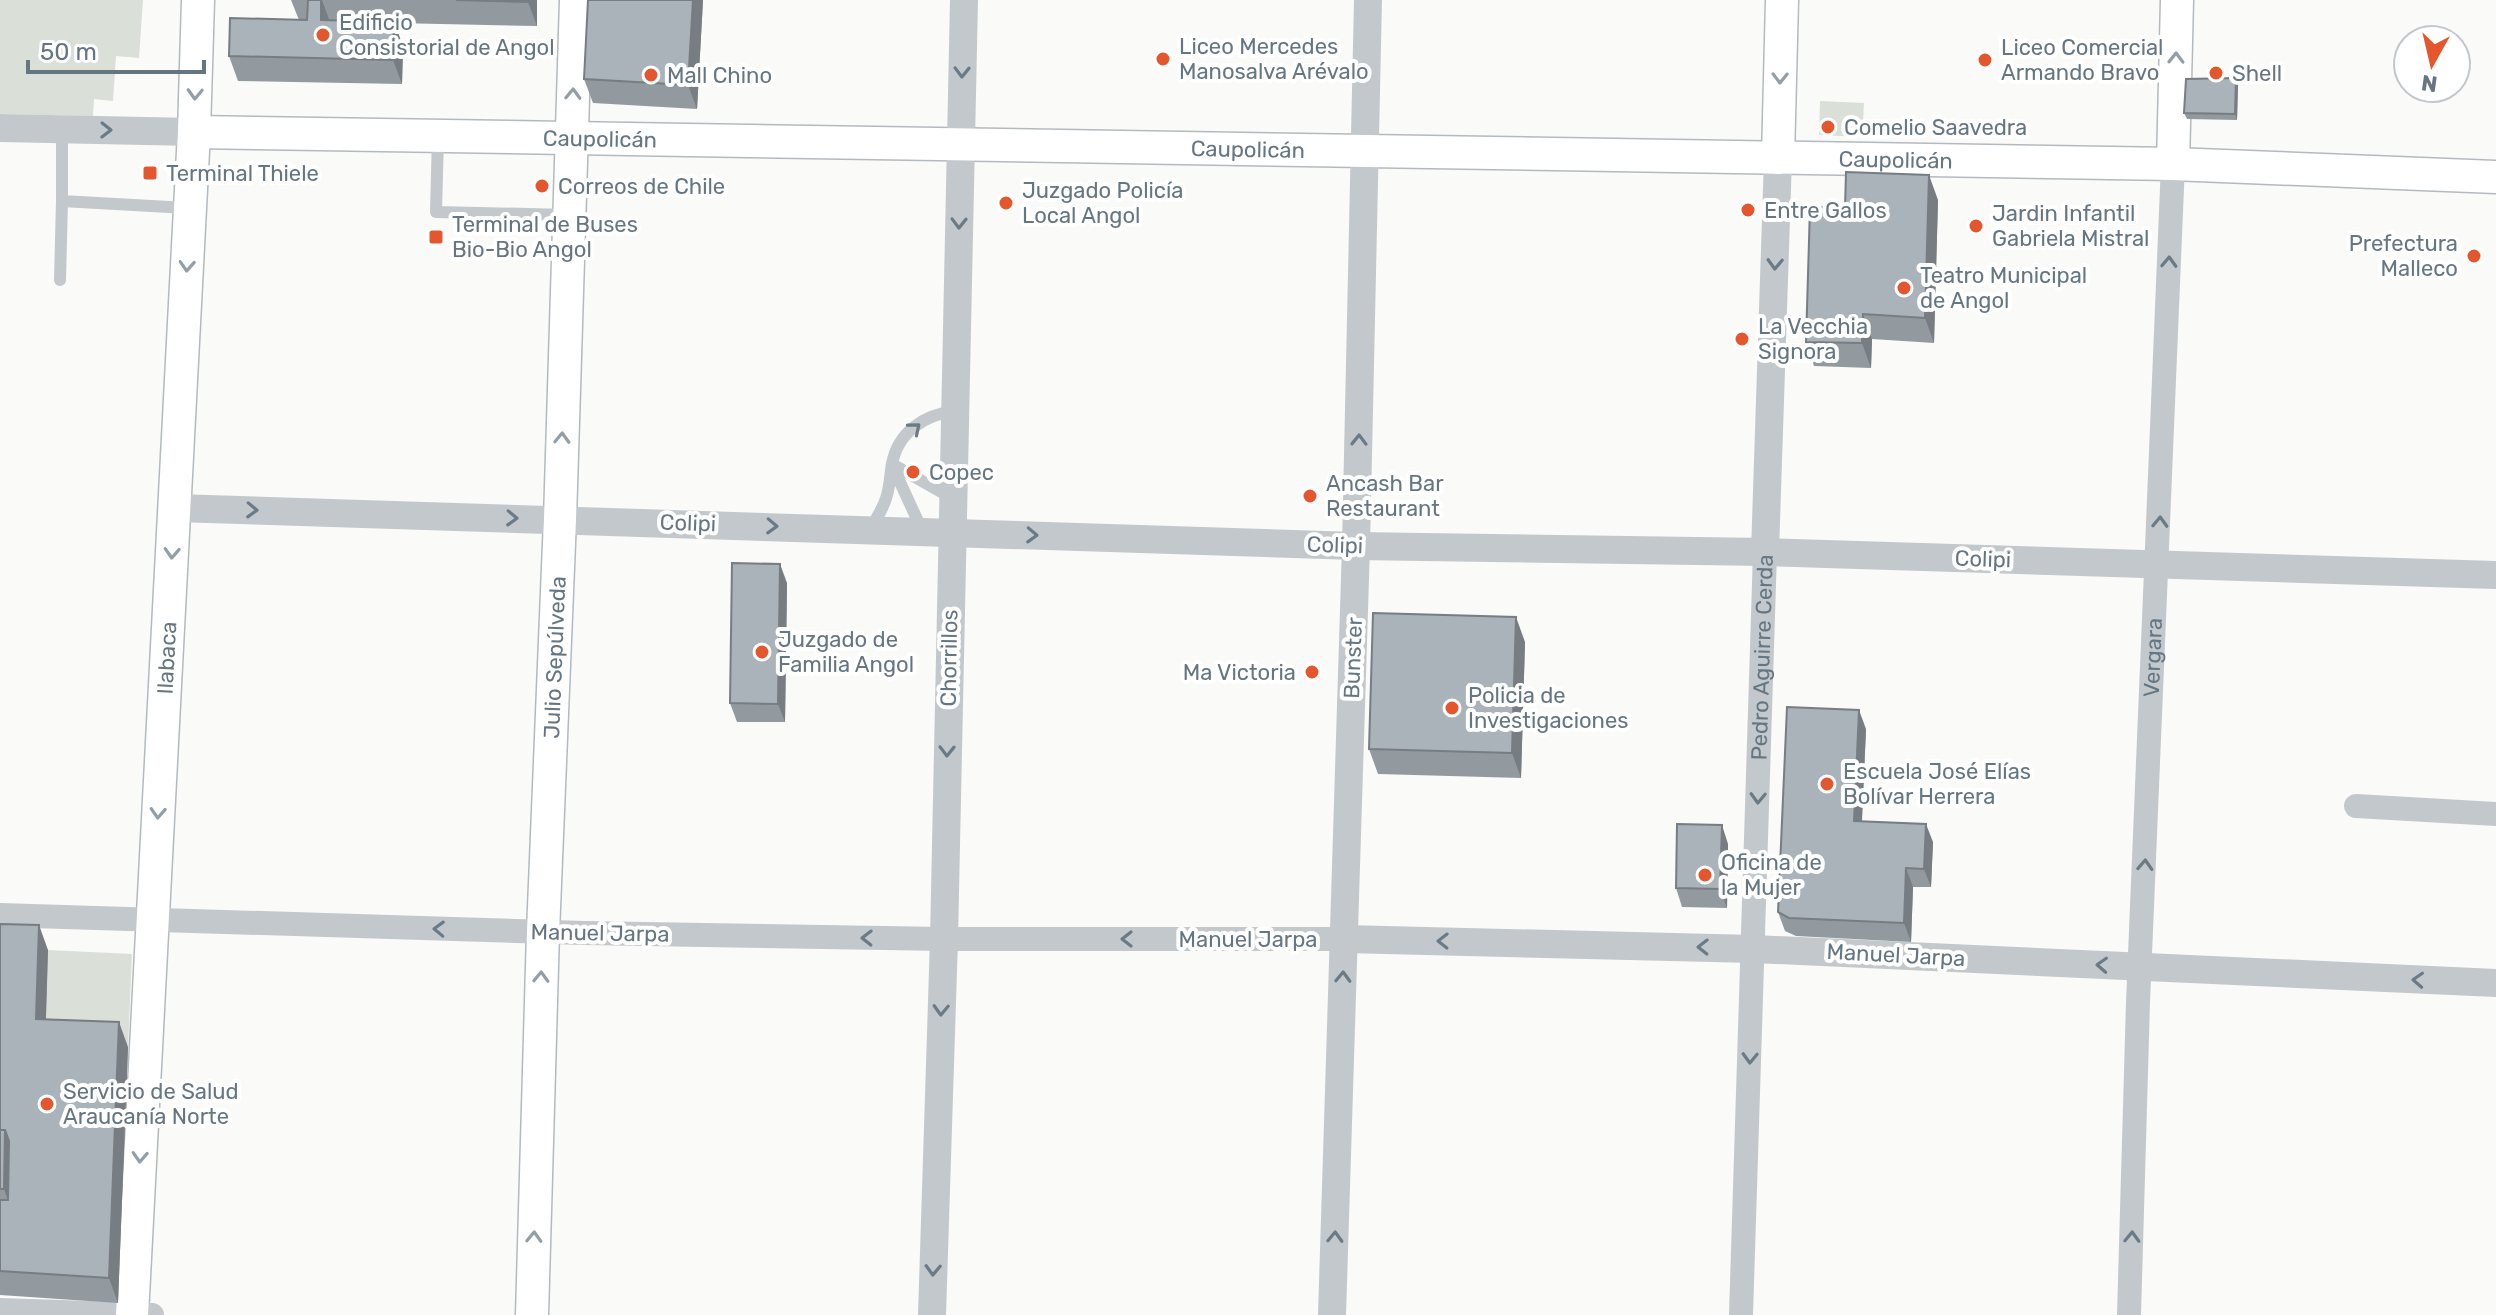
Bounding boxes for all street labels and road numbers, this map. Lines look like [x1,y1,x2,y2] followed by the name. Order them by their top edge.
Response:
[543,124,657,153] street label: Caupolicán
[1191,135,1305,163] street label: Caupolicán
[1838,145,1953,174] street label: Caupolicán
[659,509,717,537] street label: Colipi
[1306,531,1364,559] street label: Colipi
[1954,545,2012,573] street label: Colipi
[1745,554,1778,761] street label: Pedro Aguirre Cerda
[537,575,571,739] street label: Julio Sepúlveda
[935,609,963,707] street label: Chorrillos
[1338,616,1368,699] street label: Bunster
[2137,617,2168,698] street label: Vergara
[151,621,182,695] street label: Ilabaca
[530,918,670,948] street label: Manuel Jarpa
[1179,926,1317,953] street label: Manuel Jarpa
[1826,938,1966,972] street label: Manuel Jarpa

